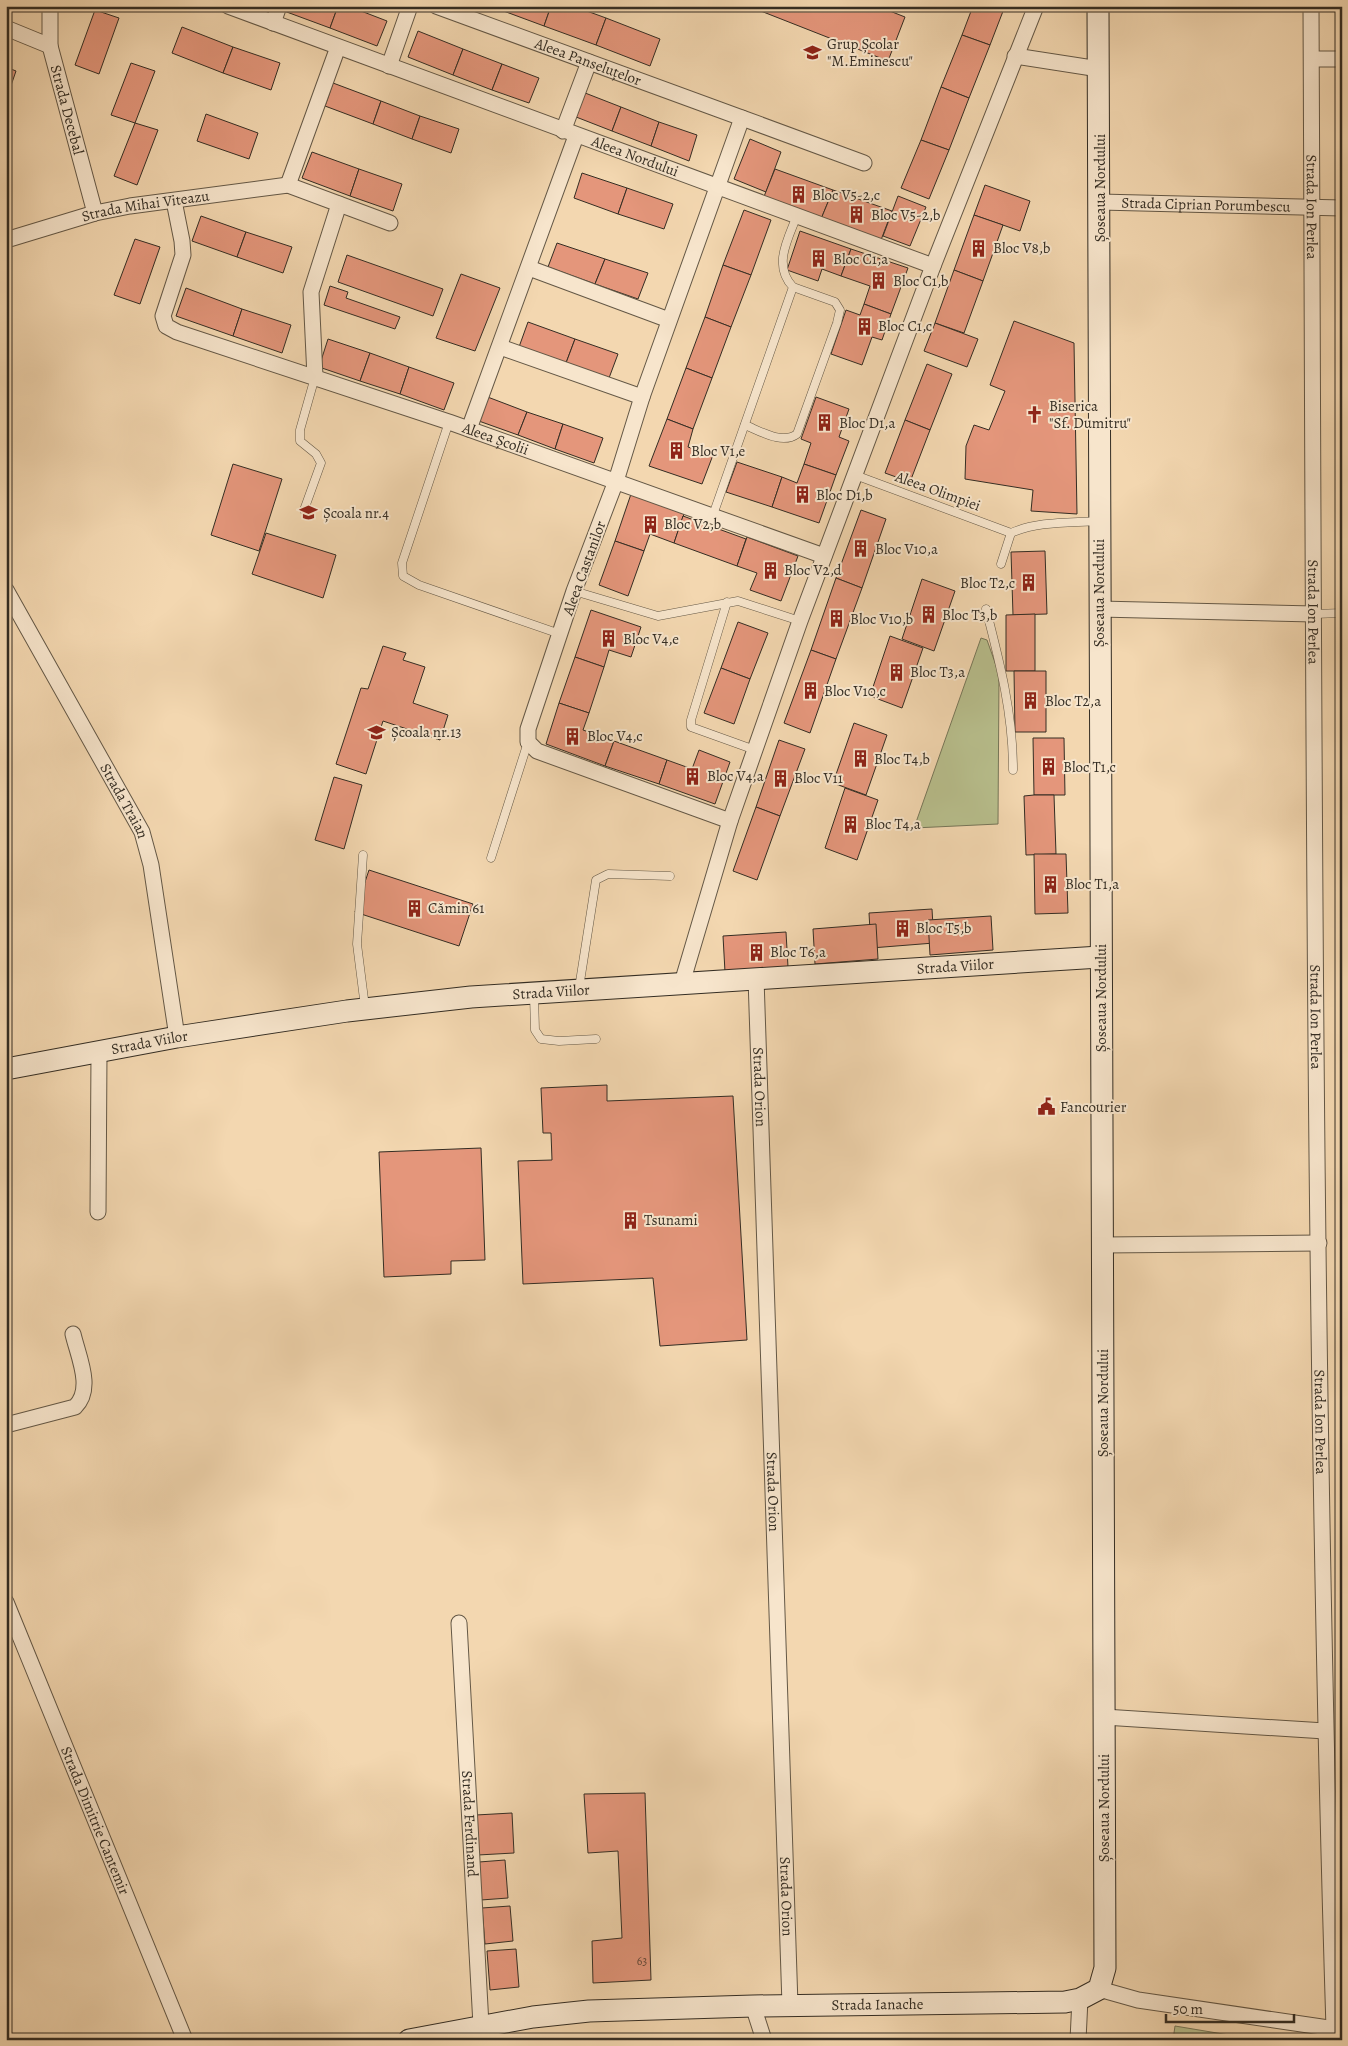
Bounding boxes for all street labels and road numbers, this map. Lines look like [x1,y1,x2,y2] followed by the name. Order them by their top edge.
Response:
[531,33,644,90] street label: Aleea Panseluțelor
[46,63,89,157] street label: Strada Decebal
[588,131,682,181] street label: Aleea Nordului
[1090,134,1110,242] street label: Șoseaua Nordului
[1302,154,1322,259] street label: Strada Ion Perlea
[79,185,211,227] street label: Strada Mihai Viteazu
[1121,193,1292,217] street label: Strada Ciprian Porumbescu
[459,417,531,460] street label: Aleea Școlii
[892,466,983,516] street label: Aleea Olimpiei
[557,518,610,619] street label: Aleea Castanilor
[1089,539,1109,647] street label: Șoseaua Nordului
[1303,560,1324,664] street label: Strada Ion Perlea
[95,760,153,841] street label: Strada Traian
[1091,944,1111,1052] street label: Șoseaua Nordului
[916,954,995,979] street label: Strada Viilor
[1305,964,1326,1070] street label: Strada Ion Perlea
[512,979,591,1004] street label: Strada Viilor
[110,1025,189,1059] street label: Strada Viilor
[748,1047,771,1127] street label: Strada Orion
[1093,1349,1113,1457] street label: Șoseaua Nordului
[1310,1369,1331,1475] street label: Strada Ion Perlea
[762,1452,784,1532] street label: Strada Orion
[56,1743,135,1898] street label: Strada Dimitrie Cantemir
[1094,1754,1114,1862] street label: Șoseaua Nordului
[457,1770,483,1878] street label: Strada Ferdinand
[775,1856,798,1937] street label: Strada Orion
[831,1994,924,2015] street label: Strada Ianache

